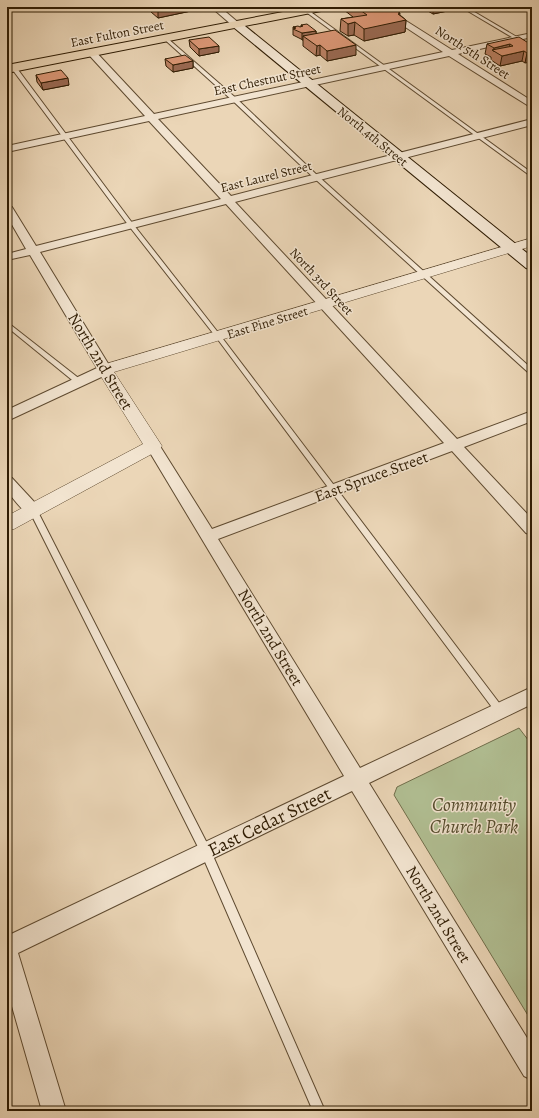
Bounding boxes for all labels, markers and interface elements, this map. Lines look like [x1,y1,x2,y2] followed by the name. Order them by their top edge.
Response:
[69,16,166,51] street label: East Fulton Street
[432,22,514,83] street label: North 5th Street
[212,60,323,99] street label: East Chestnut Street
[334,103,412,171] street label: North 4th Street
[219,157,314,196] street label: East Laurel Street
[286,244,358,319] street label: North 3rd Street
[225,302,310,343] street label: East Pine Street
[62,309,138,414] street label: North 2nd Street
[311,446,431,508] street label: East Spruce Street
[232,585,308,690] street label: North 2nd Street
[203,781,335,863] street label: East Cedar Street
[430,792,518,840] park label: Community Church Park
[400,862,476,967] street label: North 2nd Street

